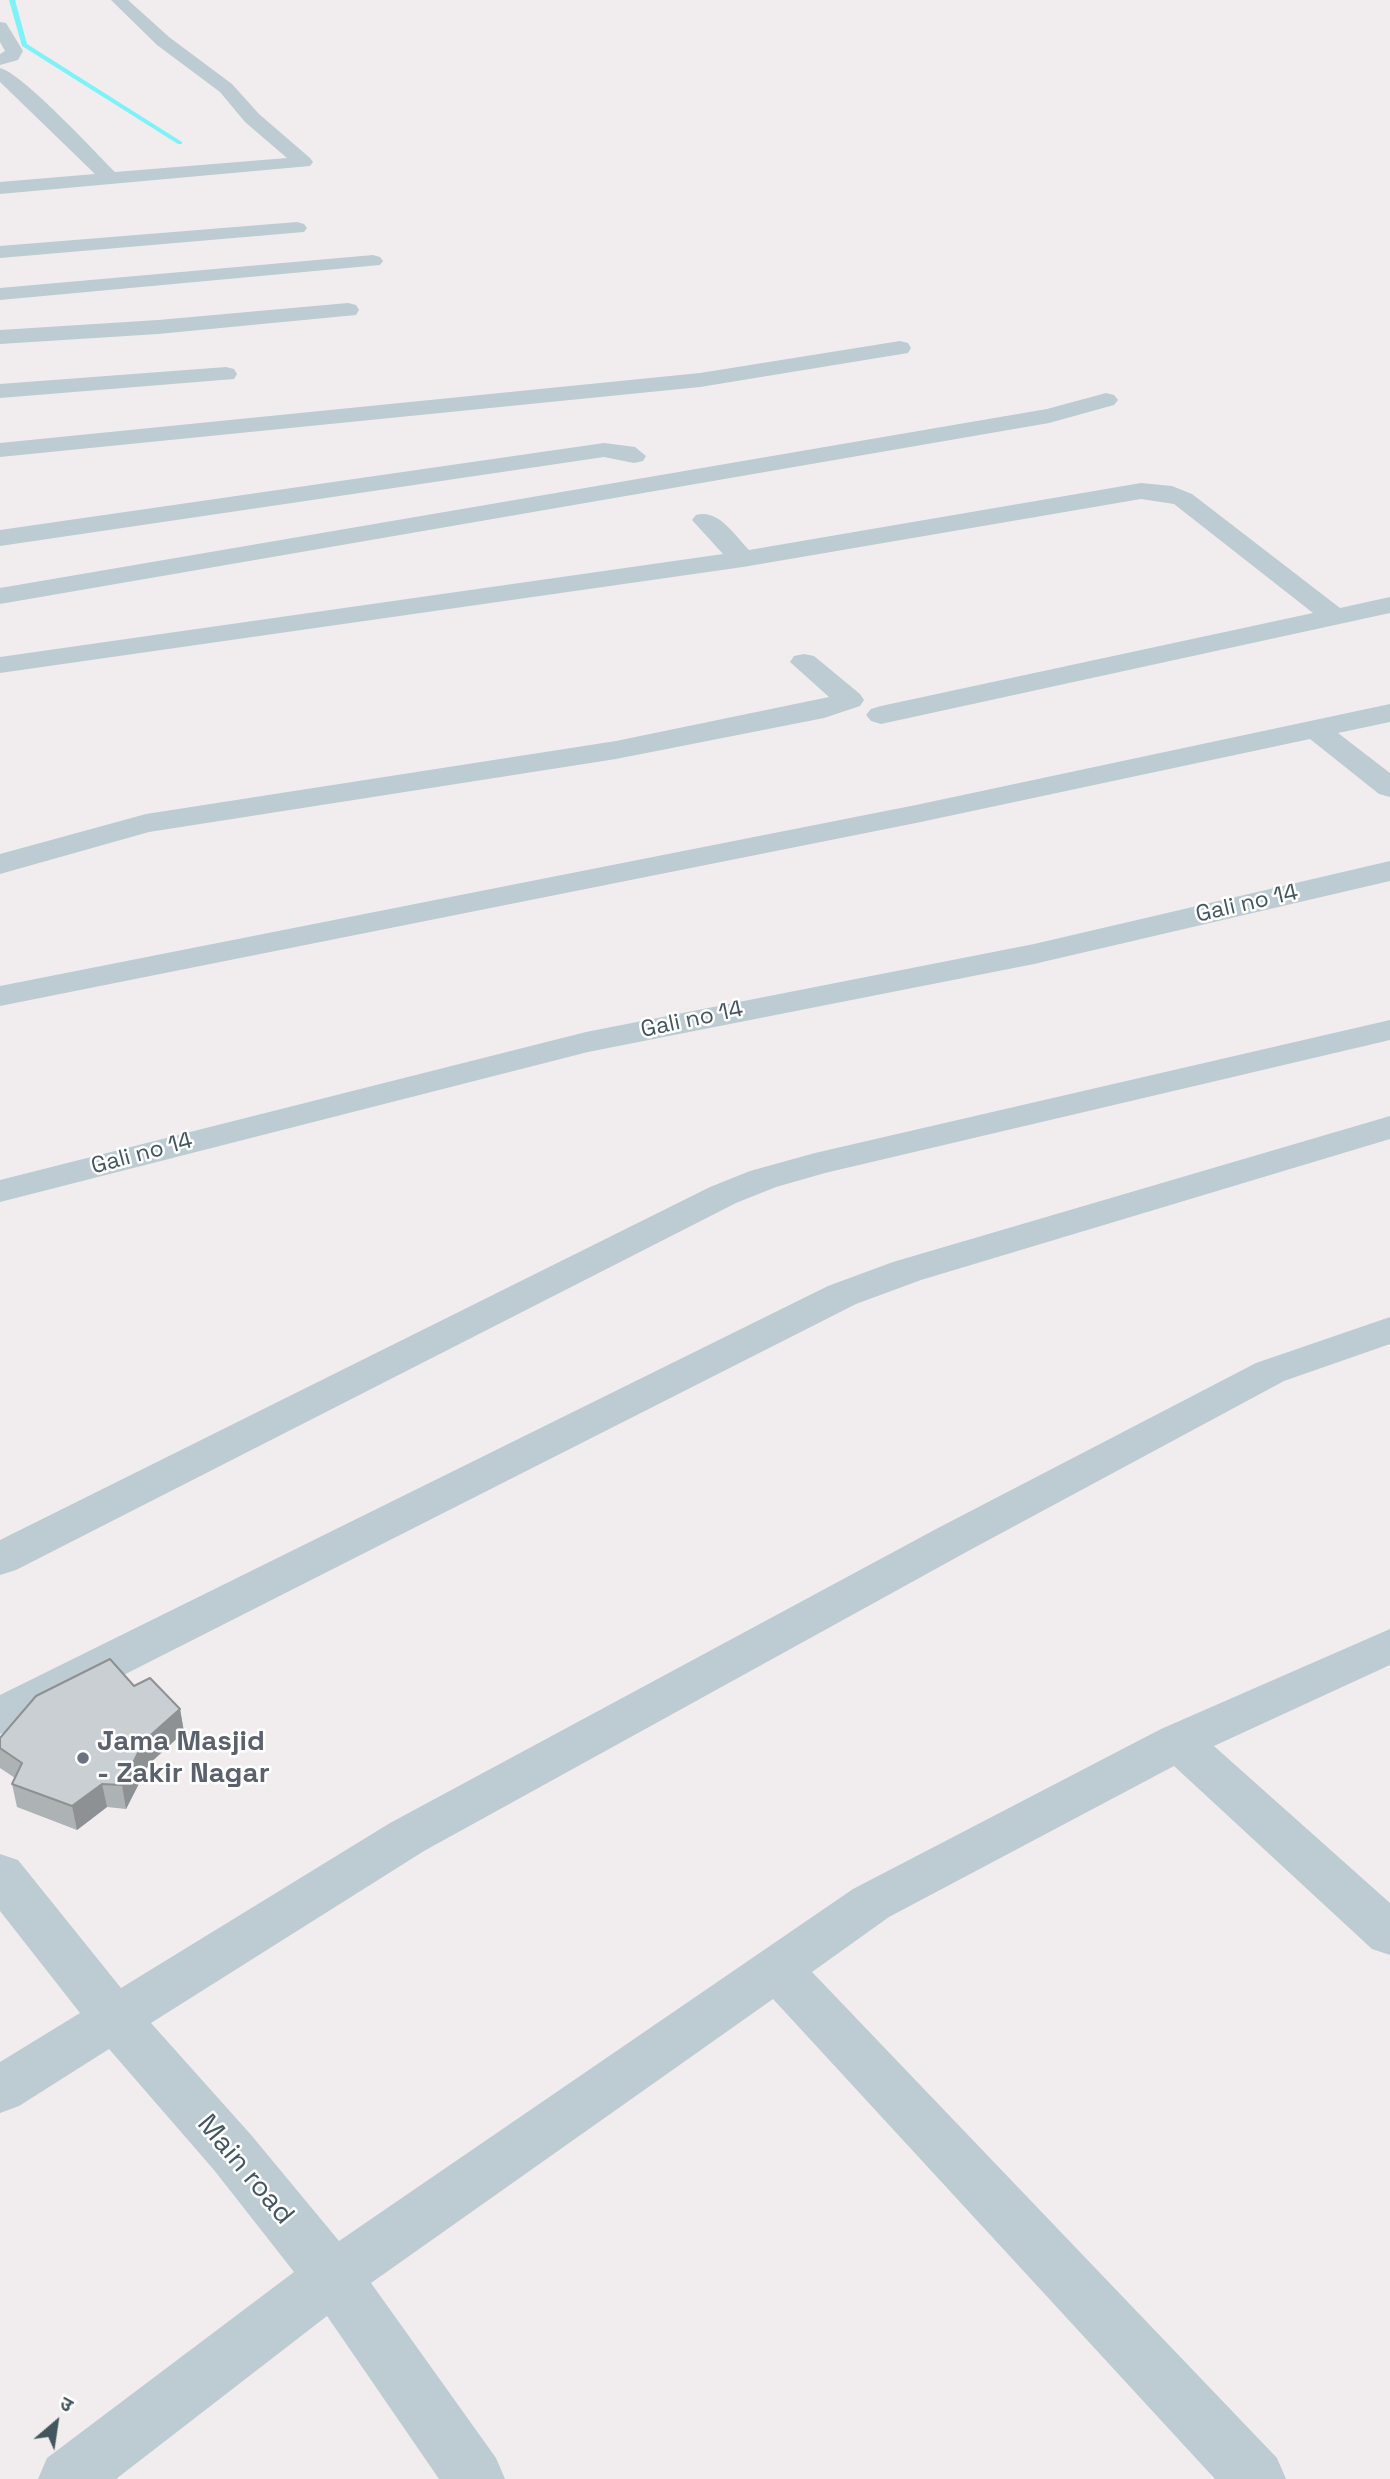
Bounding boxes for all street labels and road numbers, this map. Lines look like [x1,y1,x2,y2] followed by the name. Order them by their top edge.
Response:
[1193,879,1301,929] street label: Gali no 14
[638,996,746,1044] street label: Gali no 14
[88,1127,196,1181] street label: Gali no 14
[189,2108,301,2232] street label: Main road

